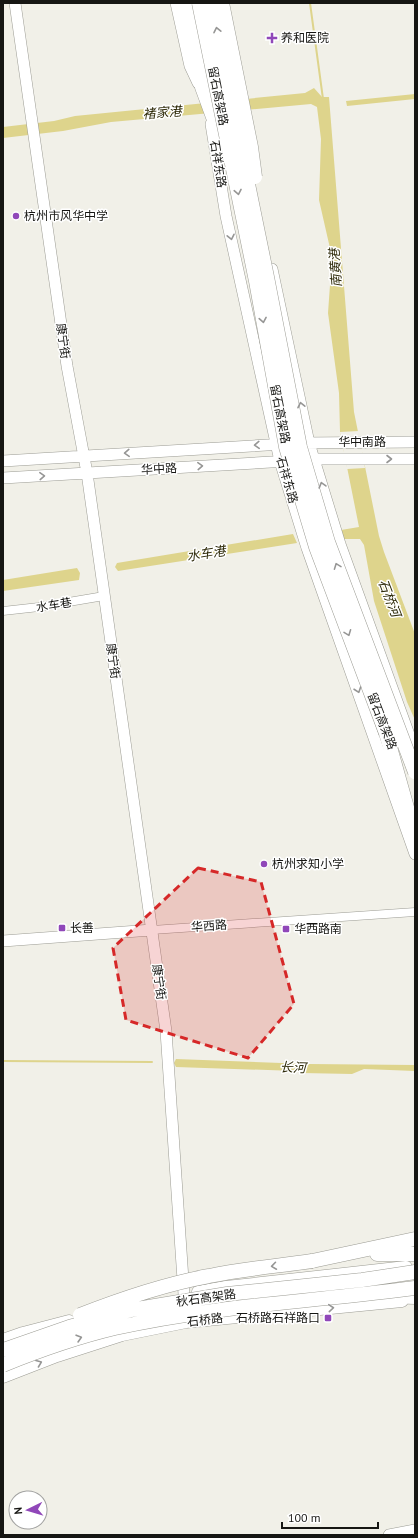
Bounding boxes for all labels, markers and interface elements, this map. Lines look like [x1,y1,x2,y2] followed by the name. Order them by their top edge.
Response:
[213,26,221,33] one-way arrow
[281,30,329,45] place label: 养和医院
[266,32,278,44] marker: 养和医院
[205,65,232,127] street label: 留石高架路
[142,102,184,123] water label: 褚家港
[207,139,230,189] street label: 石祥东路
[233,189,241,195] one-way arrow
[24,208,108,223] place label: 杭州市风华中学
[11,211,21,221] marker: 杭州市风华中学
[226,234,234,240] one-way arrow
[326,246,345,288] water label: 南黄港
[258,317,266,323] one-way arrow
[54,322,73,360] street label: 康宁街
[267,383,294,445] street label: 留石高架路
[297,402,305,408] one-way arrow
[338,434,386,449] street label: 华中南路
[254,441,260,450] one-way arrow
[124,449,130,458] one-way arrow
[274,455,301,505] street label: 石祥东路
[386,455,392,463] one-way arrow
[141,460,177,477] street label: 华中路
[197,462,203,470] one-way arrow
[39,471,45,480] one-way arrow
[318,482,327,489] one-way arrow
[185,542,229,565] water label: 水车港
[333,562,342,569] one-way arrow
[375,577,406,622] water label: 石桥河
[35,594,73,615] street label: 水车巷
[344,630,352,637] one-way arrow
[104,642,123,680] street label: 康宁街
[353,687,361,694] one-way arrow
[365,690,400,752] street label: 留石高架路
[272,856,344,871] place label: 杭州求知小学
[259,859,269,869] marker: 杭州求知小学
[190,917,227,934] street label: 华西路
[70,920,94,935] place label: 长善
[294,921,342,936] place label: 华西路南
[57,923,67,933] marker: 长善
[281,924,291,934] marker: 华西路南
[150,963,169,1001] street label: 康宁街
[280,1059,309,1077] water label: 长河
[271,1261,277,1270] one-way arrow
[175,1286,237,1309] street label: 秋石高架路
[328,1304,334,1313] one-way arrow
[186,1310,224,1329] street label: 石桥路
[236,1310,320,1325] place label: 石桥路石祥路口
[323,1313,333,1323] marker: 石桥路石祥路口
[76,1334,83,1343] one-way arrow
[36,1359,43,1367] one-way arrow
[8,1490,48,1530] north arrow
[282,1504,378,1530] scale bar
[11,1507,25,1515] text: N
[288,1510,321,1525] text: 100 m

